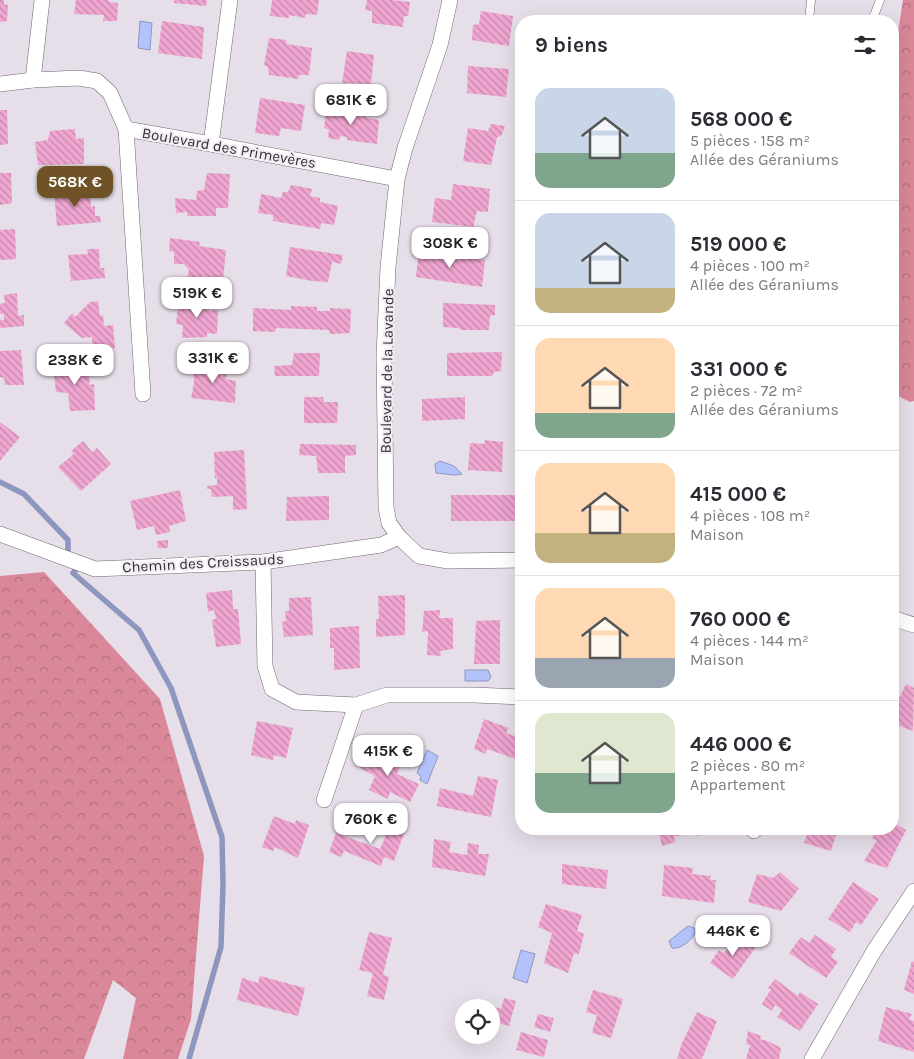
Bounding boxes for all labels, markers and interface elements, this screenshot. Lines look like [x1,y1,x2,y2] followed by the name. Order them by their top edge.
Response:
[851,31,879,59] icon: filters
[535,33,608,57] text: 9 biens
[310,84,392,126] pin: 681K €
[326,90,376,109] text: 681K €
[690,107,792,131] text: 568 000 €
[575,108,635,168] icon: home
[141,124,317,172] street label: Boulevard des Primevères
[690,131,810,150] text: 5 pièces · 158 m²
[690,150,839,169] text: Allée des Géraniums
[34,166,116,208] pin: 568K €
[48,172,102,191] text: 568K €
[409,226,491,269] pin: 308K €
[690,232,786,256] text: 519 000 €
[422,233,478,252] text: 308K €
[575,233,635,293] icon: home
[690,256,810,275] text: 4 pièces · 100 m²
[690,275,839,294] text: Allée des Géraniums
[156,276,238,319] pin: 519K €
[172,283,222,302] text: 519K €
[377,288,397,454] street label: Boulevard de la Lavande
[172,342,254,384] pin: 331K €
[34,344,116,386] pin: 238K €
[188,348,238,367] text: 331K €
[48,350,102,369] text: 238K €
[690,357,787,381] text: 331 000 €
[575,358,635,418] icon: home
[690,381,803,400] text: 2 pièces · 72 m²
[690,400,839,419] text: Allée des Géraniums
[690,482,786,506] text: 415 000 €
[575,483,635,543] icon: home
[690,506,810,525] text: 4 pièces · 108 m²
[690,525,744,544] text: Maison
[122,550,284,576] street label: Chemin des Creissauds
[690,607,790,631] text: 760 000 €
[575,608,635,668] icon: home
[690,631,809,650] text: 4 pièces · 144 m²
[690,650,744,669] text: Maison
[690,732,792,756] text: 446 000 €
[575,733,635,793] icon: home
[347,734,429,777] pin: 415K €
[363,741,413,760] text: 415K €
[690,756,805,775] text: 2 pièces · 80 m²
[690,775,786,794] text: Appartement
[330,802,412,845] pin: 760K €
[345,809,397,828] text: 760K €
[692,914,774,957] pin: 446K €
[706,921,760,940] text: 446K €
[455,999,500,1044] map controls
[455,999,500,1044] button: locate

